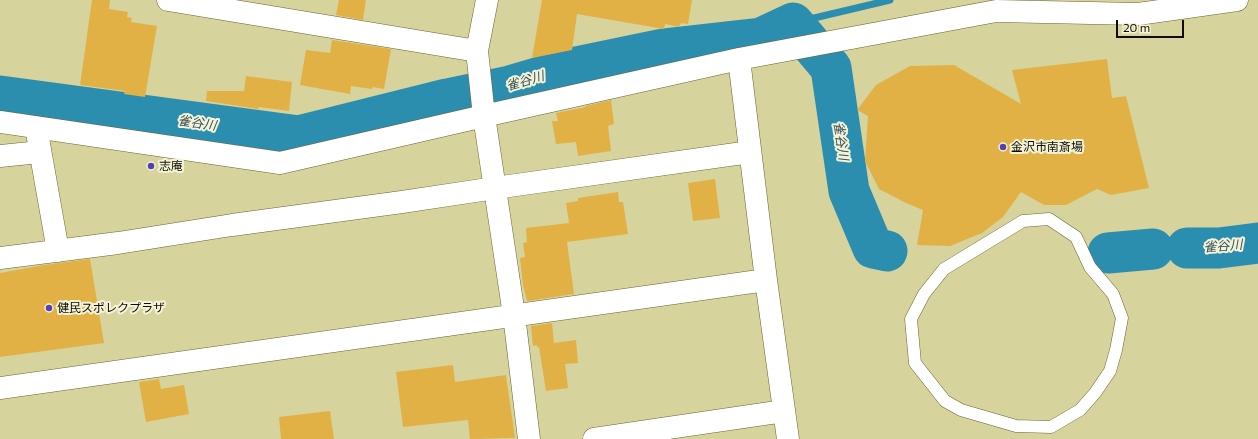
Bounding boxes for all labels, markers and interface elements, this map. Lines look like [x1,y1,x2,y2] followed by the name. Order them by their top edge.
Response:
[1118,12,1186,38] scale bar
[1123,20,1150,34] text: 20 m
[504,68,546,94] water label: 雀谷川
[177,113,217,133] water label: 雀谷川
[831,121,851,161] water label: 雀谷川
[1011,140,1083,154] place label: 金沢市南斎場
[998,142,1008,152] marker: 金沢市南斎場
[159,159,183,173] place label: 志庵
[146,161,156,171] marker: 志庵
[1203,237,1243,255] water label: 雀谷川
[57,301,165,315] place label: 健民スポレクプラザ
[44,303,54,313] marker: 健民スポレクプラザ

